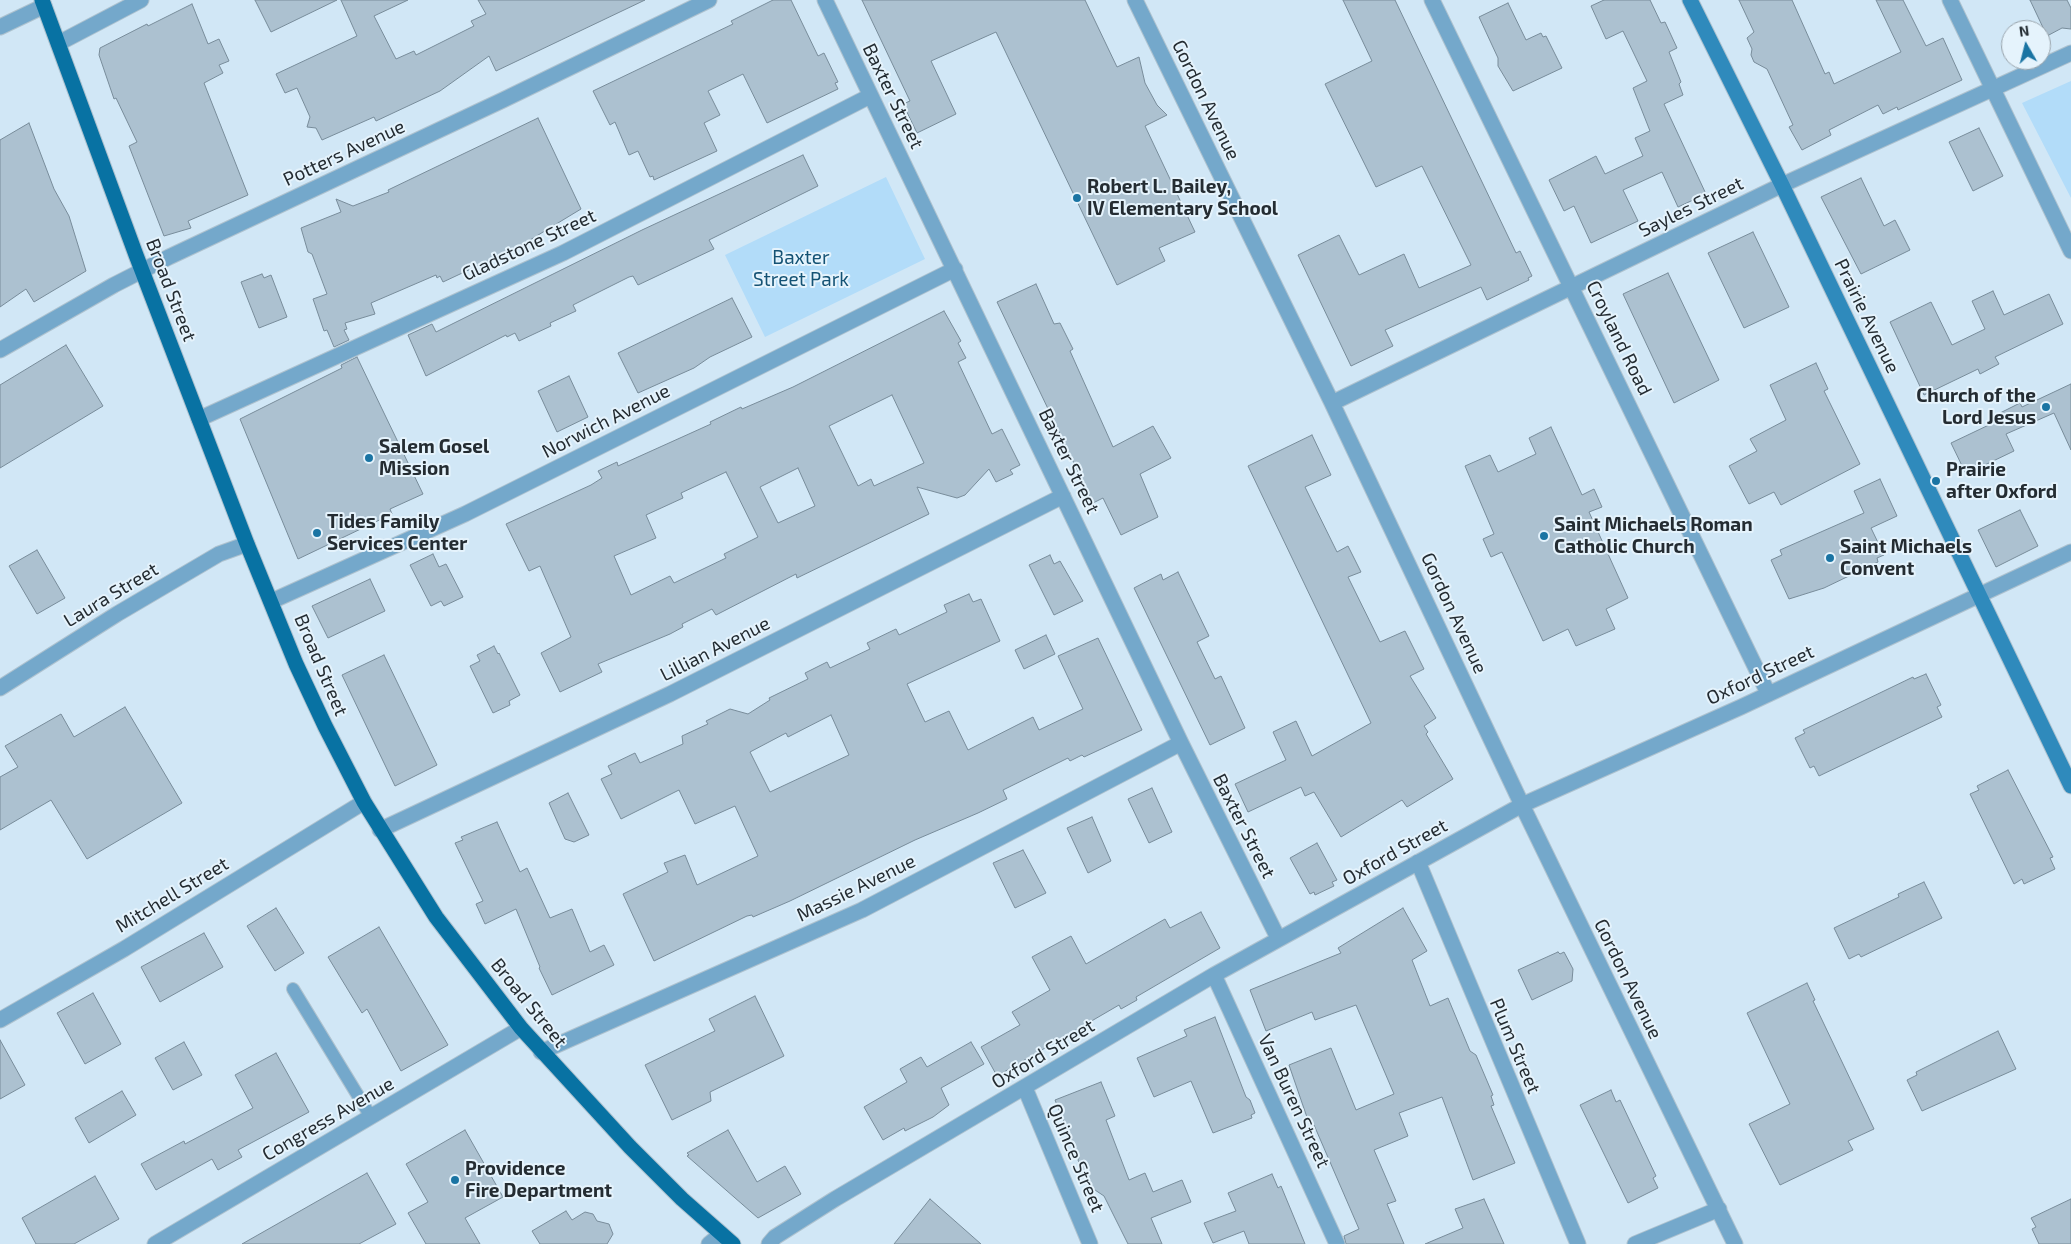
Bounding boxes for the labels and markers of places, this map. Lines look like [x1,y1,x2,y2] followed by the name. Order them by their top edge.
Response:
[1087,176,1278,220] place label: Robert L. Bailey, IV Elementary School
[1071,192,1083,204] marker: Robert L. Bailey, IV Elementary School
[1916,385,2036,429] place label: Church of the Lord Jesus
[2040,401,2052,413] marker: Church of the Lord Jesus
[379,436,489,480] place label: Salem Gosel Mission
[363,452,375,464] marker: Salem Gosel Mission
[1946,459,2057,503] place label: Prairie after Oxford
[1930,475,1942,487] marker: Prairie after Oxford
[327,511,467,555] place label: Tides Family Services Center
[1554,514,1753,558] place label: Saint Michaels Roman Catholic Church
[311,527,323,539] marker: Tides Family Services Center
[1538,530,1550,542] marker: Saint Michaels Roman Catholic Church
[1840,536,1972,580] place label: Saint Michaels Convent
[1824,552,1836,564] marker: Saint Michaels Convent
[465,1158,612,1202] place label: Providence Fire Department
[449,1174,461,1186] marker: Providence Fire Department

